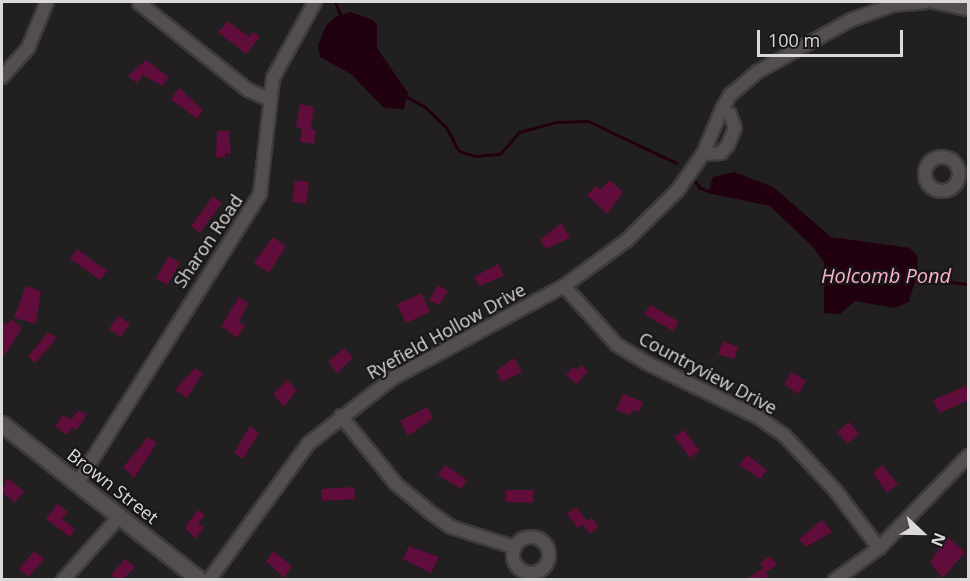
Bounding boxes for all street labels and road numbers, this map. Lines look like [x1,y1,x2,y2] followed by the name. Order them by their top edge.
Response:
[169,190,247,292] street label: Sharon Road
[363,278,529,384] street label: Ryefield Hollow Drive
[635,327,781,419] street label: Countryview Drive
[63,444,163,528] street label: Brown Street

